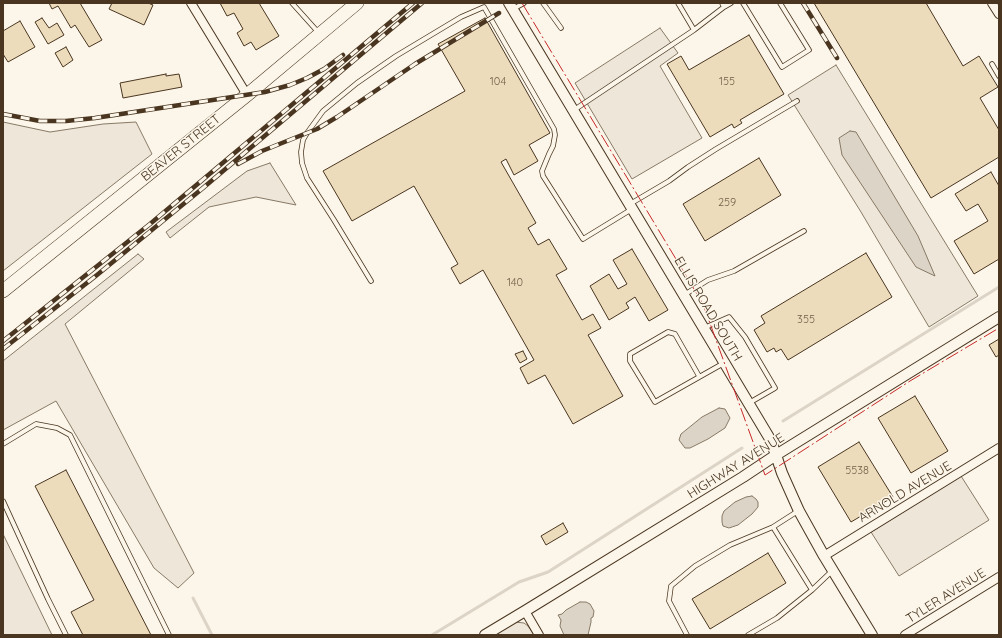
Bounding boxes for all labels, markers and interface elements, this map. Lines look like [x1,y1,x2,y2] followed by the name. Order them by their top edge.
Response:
[490,75,506,89] house number: 104
[719,75,735,89] house number: 155
[138,111,224,185] street label: BEAVER STREET
[718,196,736,210] house number: 259
[671,254,745,364] street label: ELLIS ROAD SOUTH
[507,276,523,290] house number: 140
[797,313,815,327] house number: 355
[685,430,787,502] street label: HIGHWAY AVENUE
[856,458,954,526] street label: ARNOLD AVENUE
[845,464,869,478] house number: 5538
[903,565,989,627] street label: TYLER AVENUE

